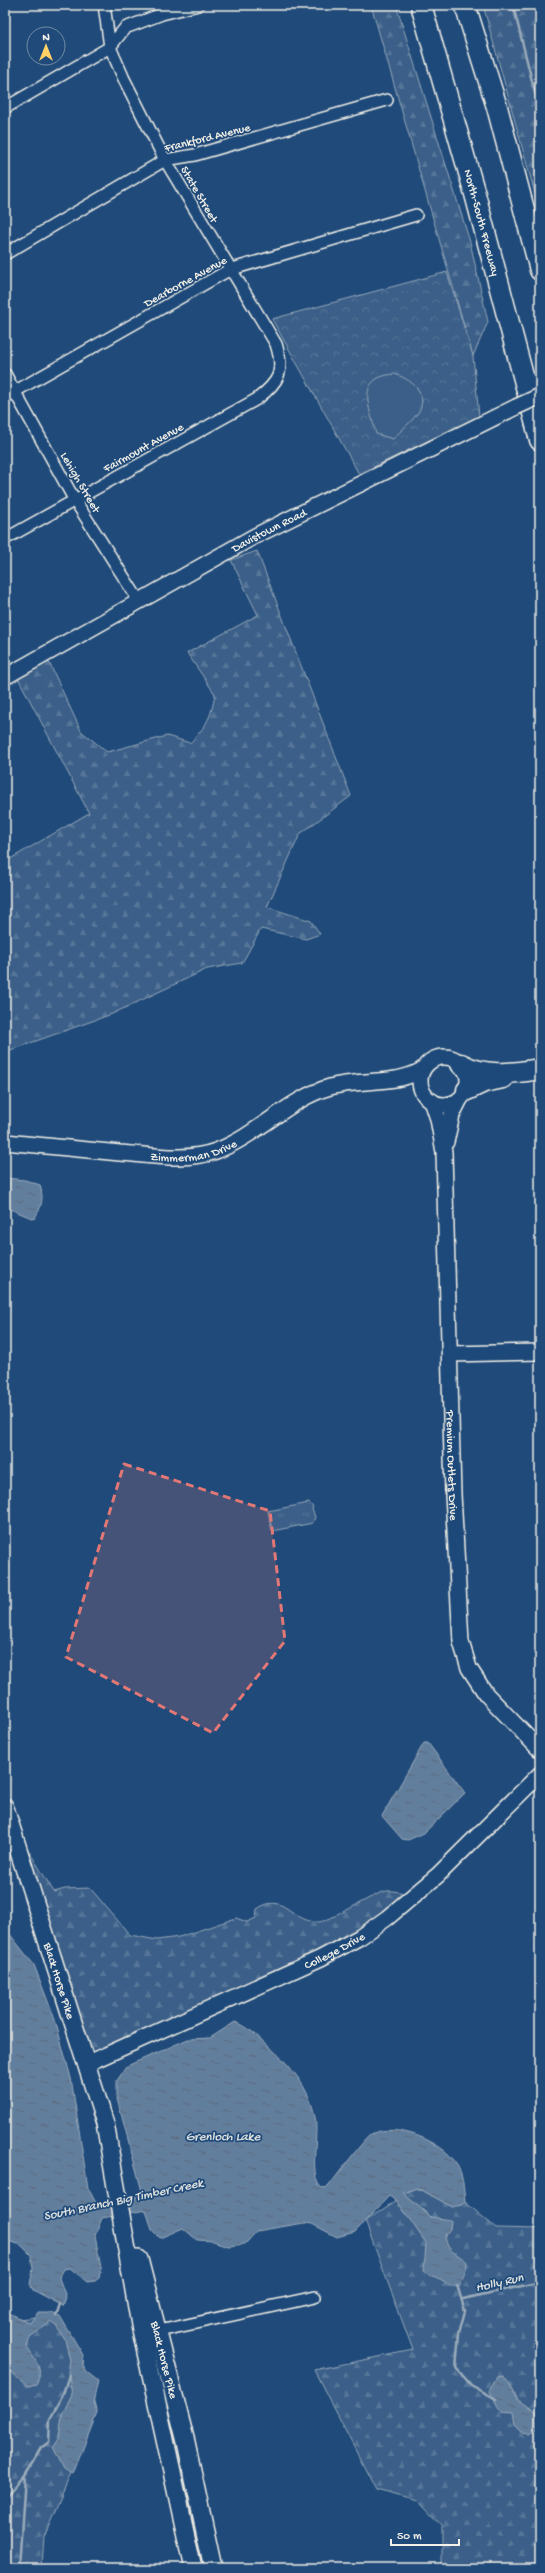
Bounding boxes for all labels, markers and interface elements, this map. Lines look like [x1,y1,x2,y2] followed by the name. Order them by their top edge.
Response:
[26,26,66,66] north arrow
[42,32,50,44] text: N
[162,121,253,157] street label: Frankford Avenue
[176,164,221,227] street label: State Street
[459,168,501,278] street label: North-South Freeway
[141,254,231,312] street label: Dearborne Avenue
[101,421,187,477] street label: Fairmount Avenue
[56,450,103,517] street label: Lehigh Street
[229,506,310,557] street label: Davistown Road
[150,1137,240,1166] street label: Zimmerman Drive
[442,1409,459,1522] street label: Premium Outlets Drive
[303,1930,369,1974] street label: College Drive
[39,1940,77,2022] street label: Black Horse Pike
[186,2130,261,2145] water label: Grenloch Lake
[43,2176,206,2225] water label: South Branch Big Timber Creek
[474,2270,526,2296] water label: Holly Run
[146,2319,180,2401] street label: Black Horse Pike
[391,2521,459,2547] scale bar
[397,2530,422,2544] text: 50 m

